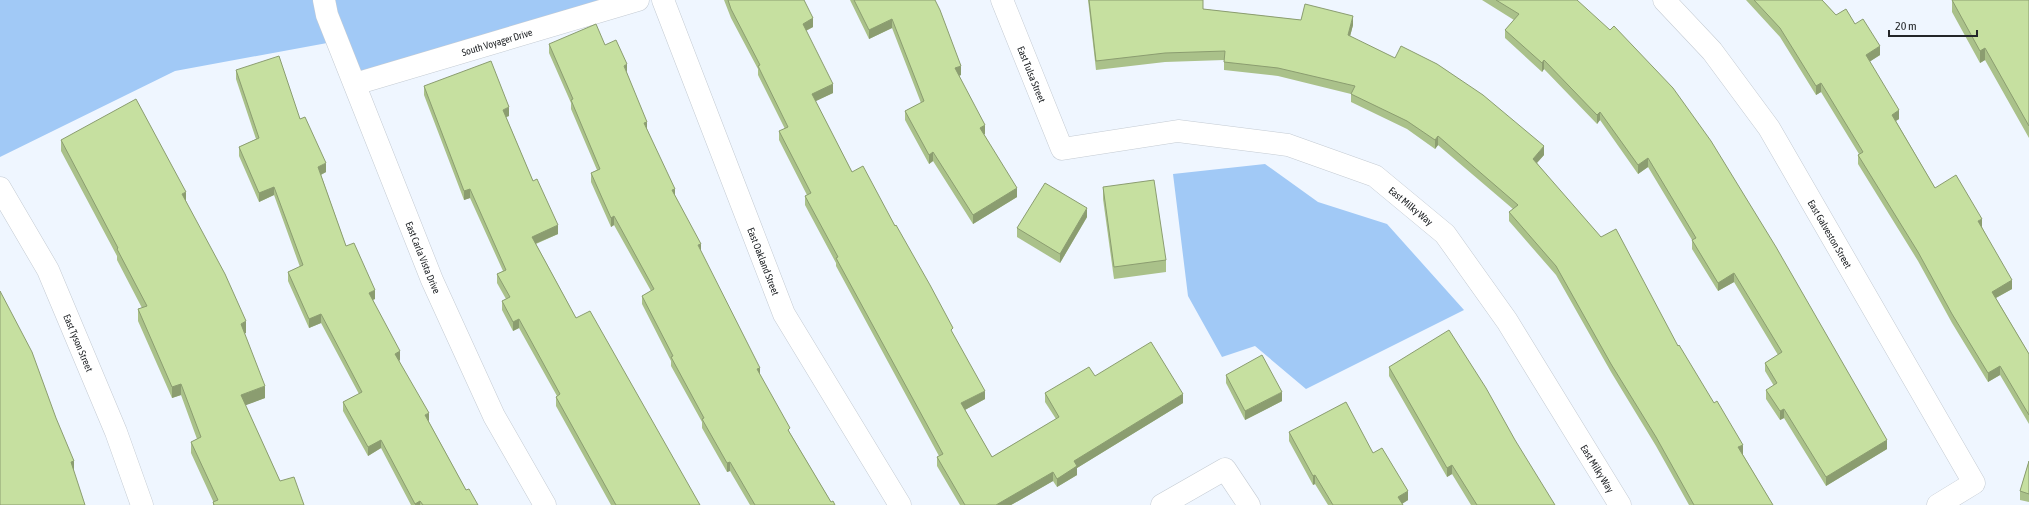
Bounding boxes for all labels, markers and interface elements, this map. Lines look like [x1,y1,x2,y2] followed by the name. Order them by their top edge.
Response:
[1889,12,1977,38] scale bar
[1895,19,1917,33] text: 20 m
[460,26,534,58] street label: South Voyager Drive
[1016,44,1048,104] street label: East Tulsa Street
[1387,184,1435,227] street label: East Milky Way
[1806,198,1854,270] street label: East Galveston Street
[404,220,443,295] street label: East Carla Vista Drive
[746,226,782,297] street label: East Oakland Street
[62,312,96,373] street label: East Tyson Street
[1579,443,1616,494] street label: East Milky Way

